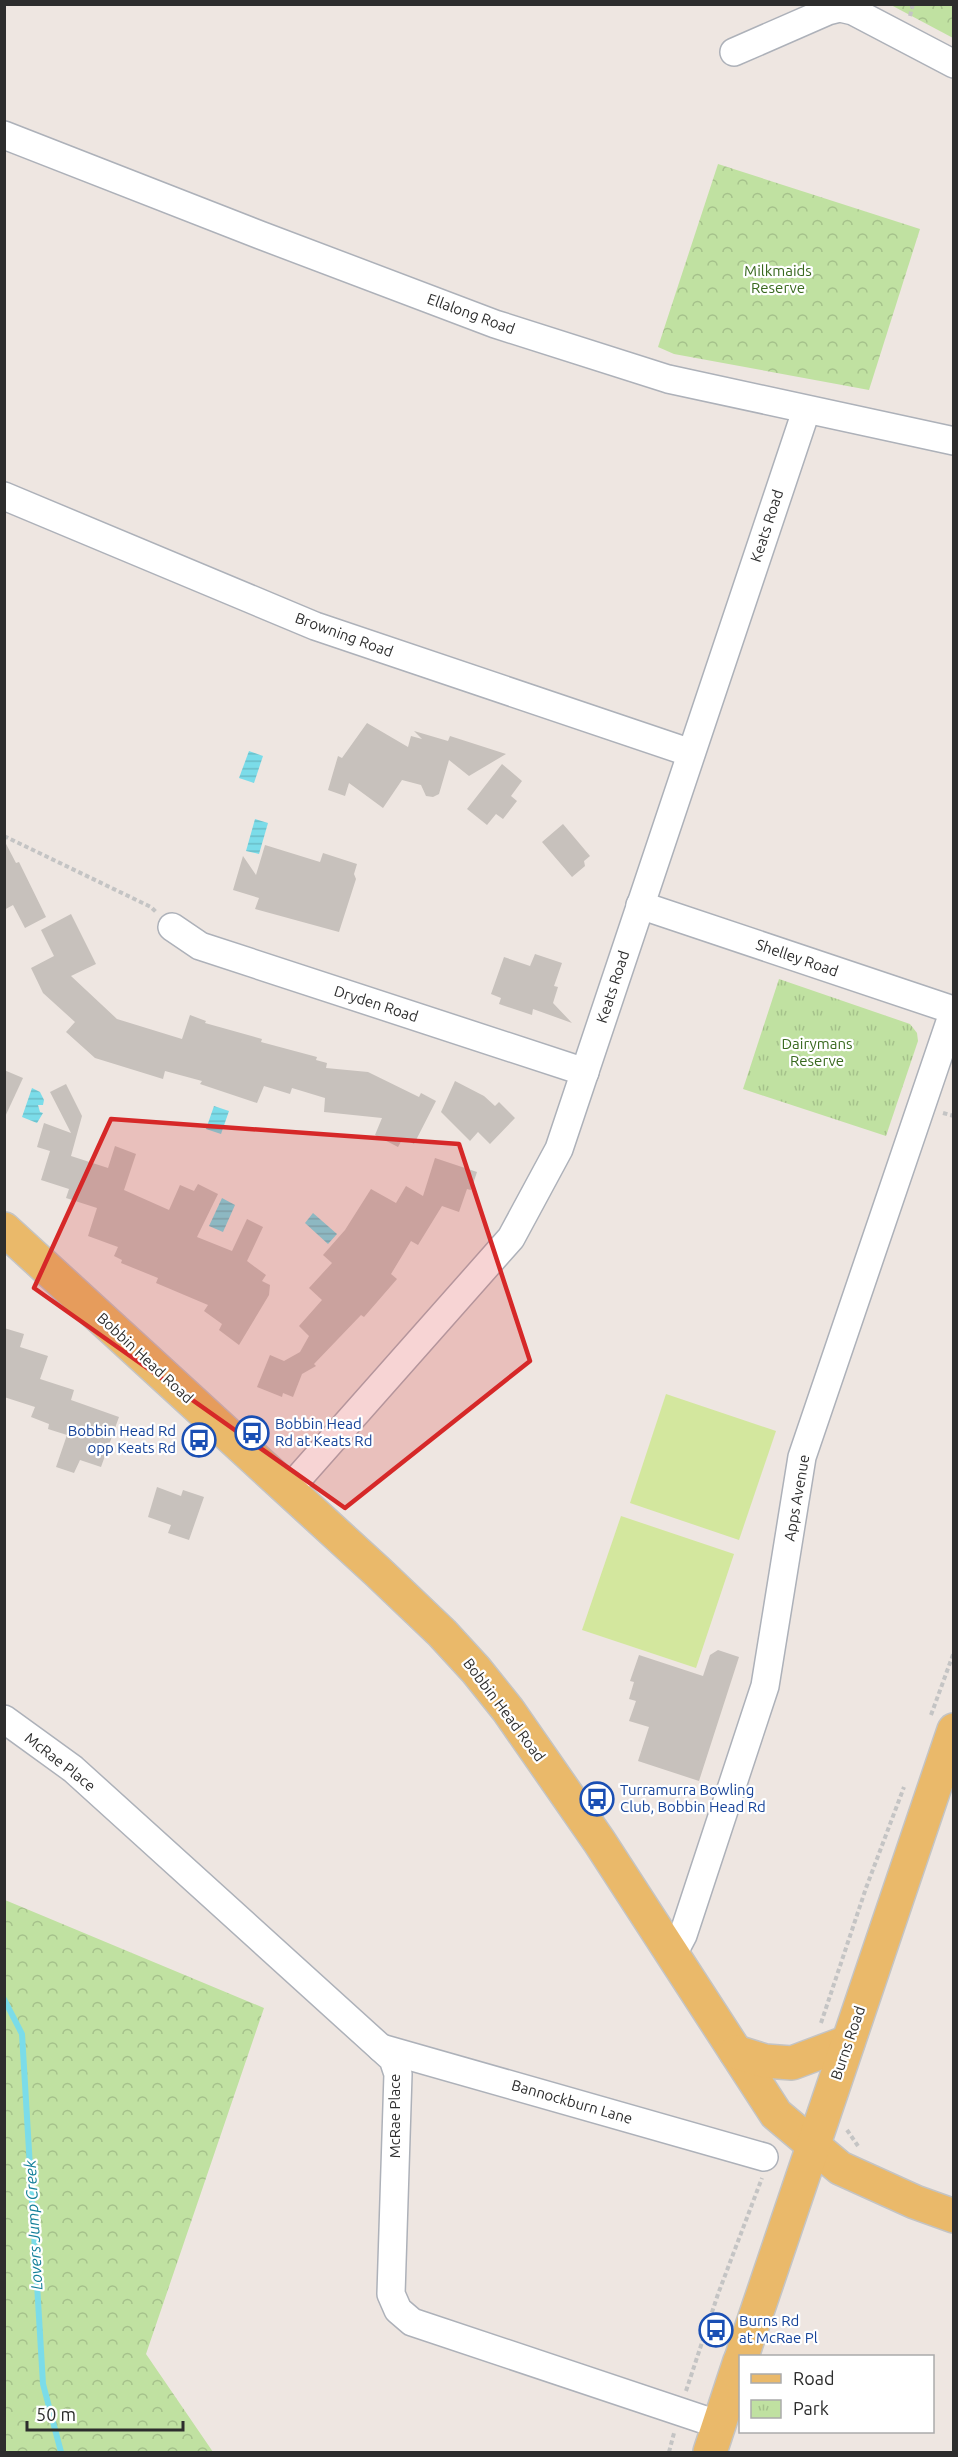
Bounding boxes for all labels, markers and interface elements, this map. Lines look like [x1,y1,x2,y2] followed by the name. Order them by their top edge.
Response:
[744,262,812,296] park label: Milkmaids Reserve
[425,290,517,337] street label: Ellalong Road
[747,487,786,564] street label: Keats Road
[293,609,395,660] street label: Browning Road
[754,935,841,980] street label: Shelley Road
[593,948,632,1025] street label: Keats Road
[332,982,420,1025] street label: Dryden Road
[782,1035,852,1069] park label: Dairymans Reserve
[94,1309,197,1406] street label: Bobbin Head Road
[234,1415,270,1451] bus stop icon: Bobbin Head Rd at Keats Rd
[275,1415,372,1449] place label: Bobbin Head Rd at Keats Rd
[68,1422,176,1456] place label: Bobbin Head Rd opp Keats Rd
[181,1422,217,1458] bus stop icon: Bobbin Head Rd opp Keats Rd
[781,1453,812,1543] street label: Apps Avenue
[460,1655,549,1765] street label: Bobbin Head Road
[22,1729,99,1794] street label: McRae Place
[579,1781,615,1817] bus stop icon: Turramurra Bowling Club, Bobbin Head Rd
[620,1781,766,1815] place label: Turramurra Bowling Club, Bobbin Head Rd
[827,2004,868,2082] street label: Burns Road
[386,2074,403,2158] street label: McRae Place
[510,2076,635,2127] street label: Bannockburn Lane
[21,2159,45,2290] water label: Lovers Jump Creek
[698,2312,734,2348] bus stop icon: Burns Rd at McRae Pl
[739,2312,818,2346] place label: Burns Rd at McRae Pl
[739,2355,934,2433] legend
[793,2368,835,2388] text: Road
[27,2394,183,2432] scale bar
[793,2398,829,2418] text: Park
[36,2404,76,2424] text: 50 m

